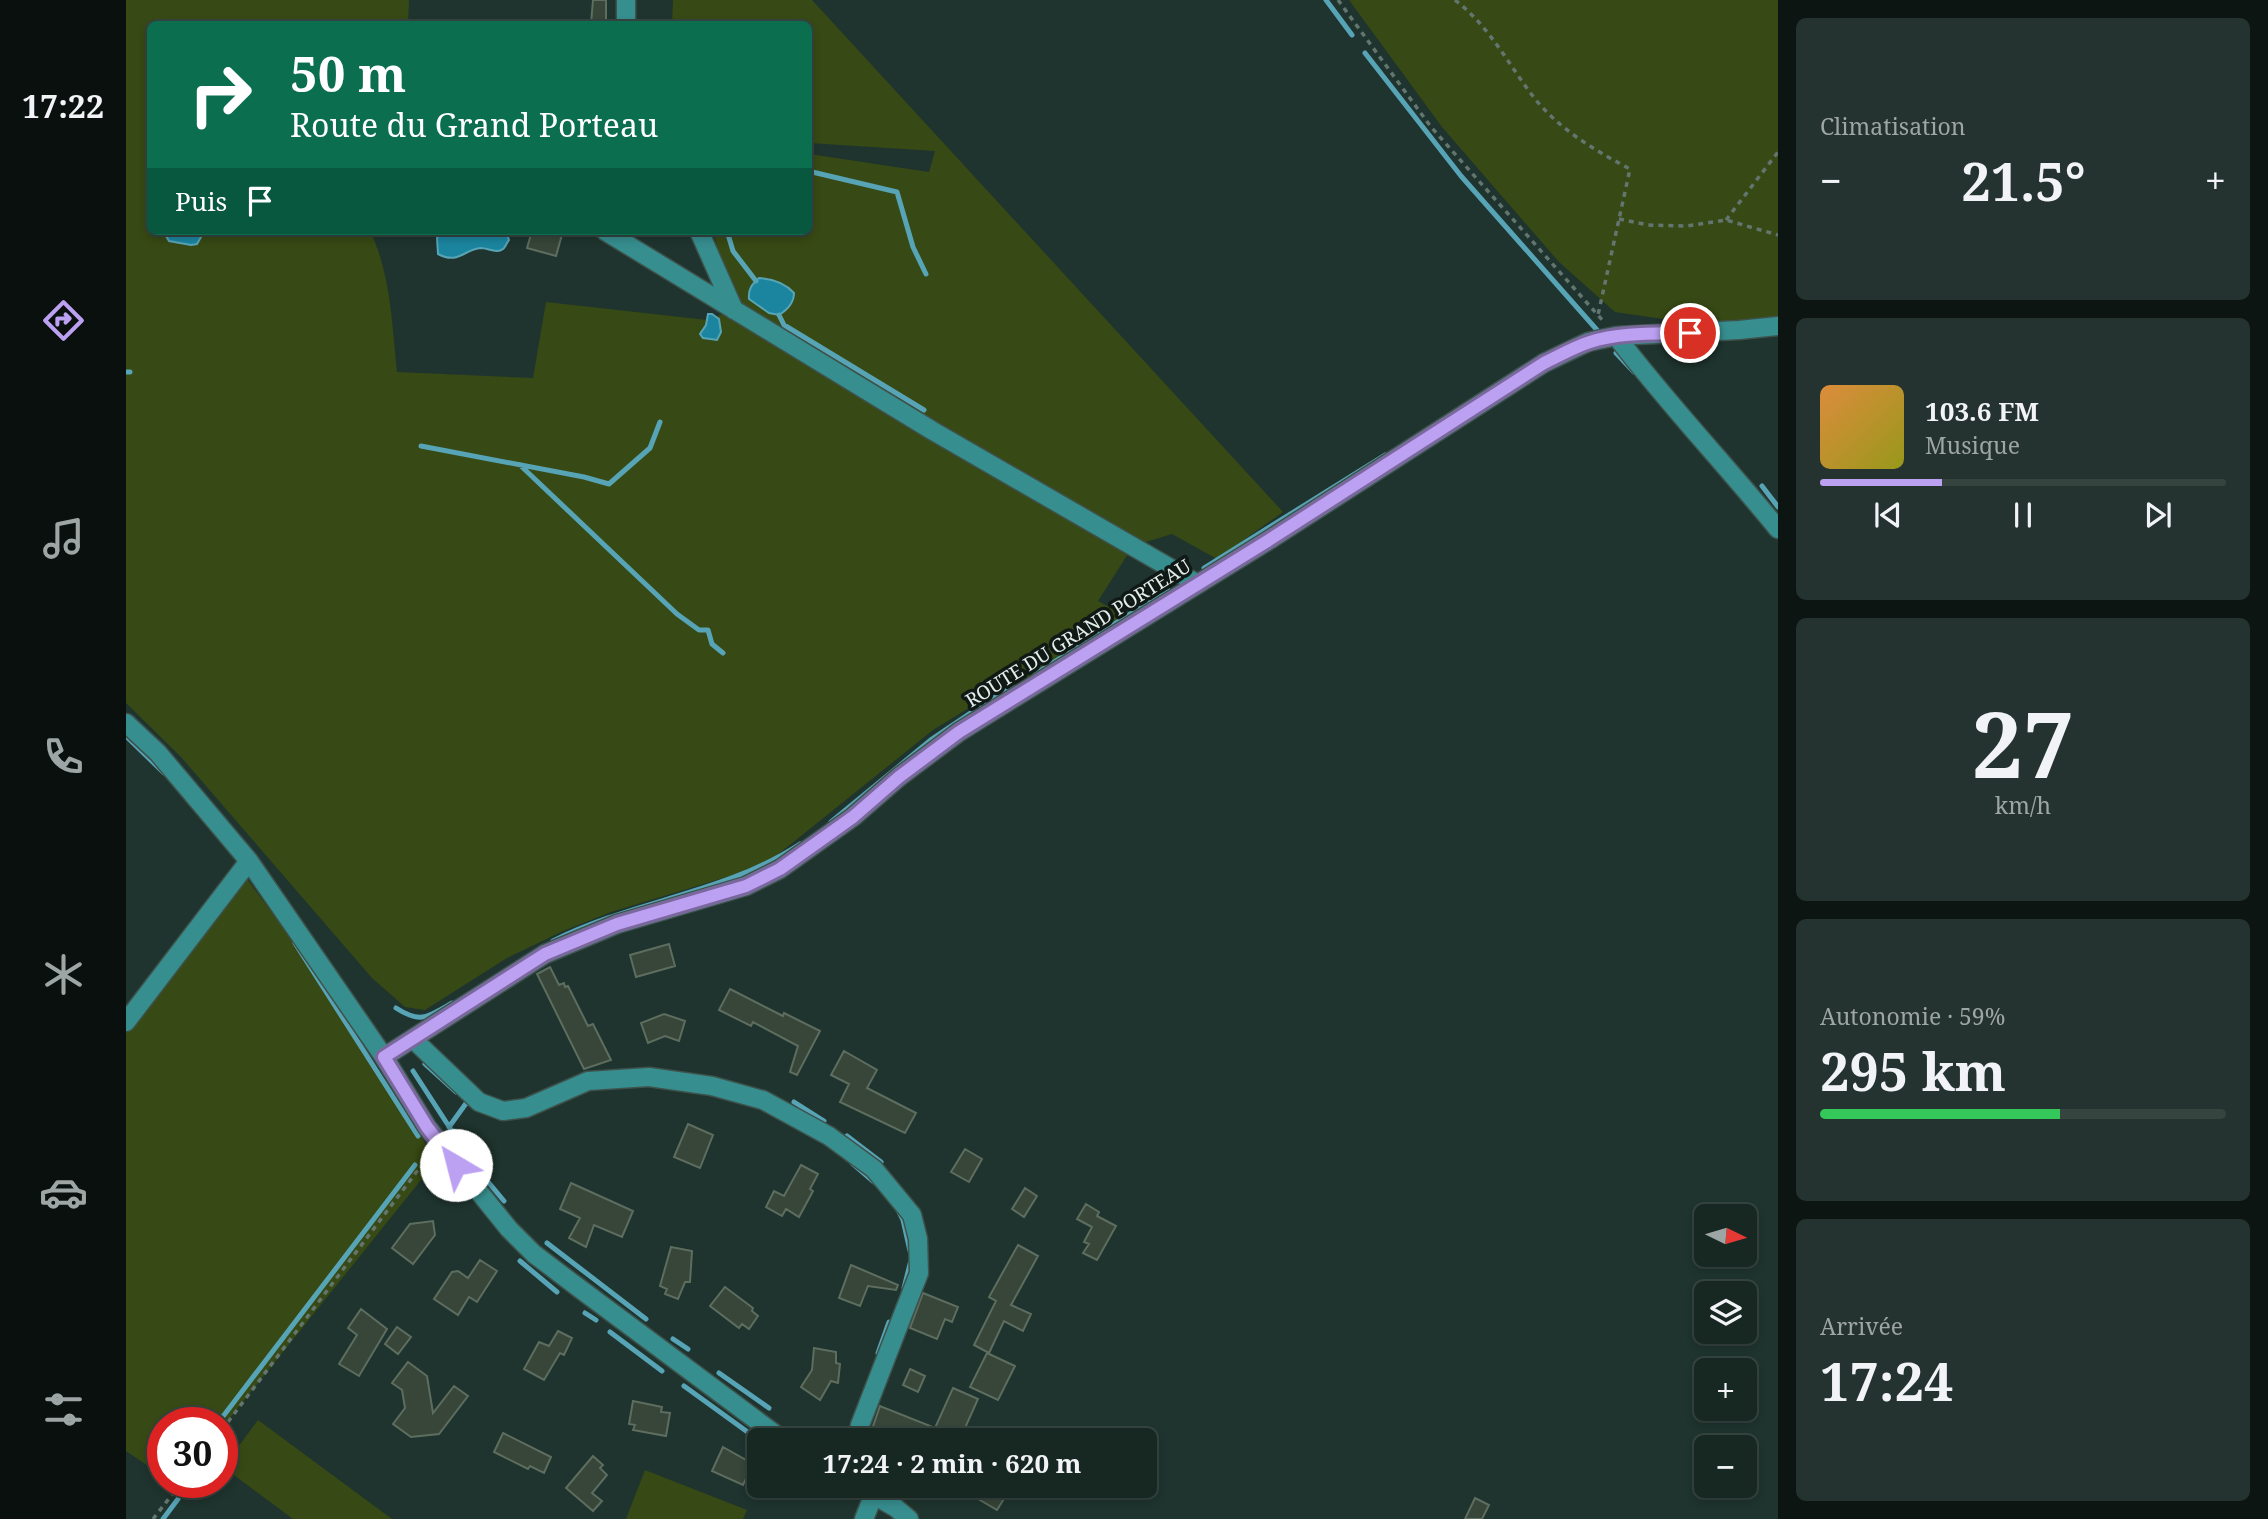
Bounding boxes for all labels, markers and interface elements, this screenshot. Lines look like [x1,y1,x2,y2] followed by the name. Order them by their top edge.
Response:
[290,40,406,106] text: 50 m
[175,49,266,140] icon: right
[22,84,104,127] text: 17:22
[290,103,658,146] text: Route du Grand Porteau
[1820,110,1966,142] text: Climatisation
[1961,145,2086,216] text: 21.5°
[1820,154,1842,206] text: −
[2205,154,2226,206] text: +
[241,182,279,220] icon: arrive
[175,183,227,219] text: Puis
[39,296,88,345] icon: directions
[1660,303,1720,363] pin
[1671,314,1709,352] icon: arrive
[1925,393,2039,429] text: 103.6 FM
[1925,429,2020,461] text: Musique
[1869,496,1907,534] icon: previous
[2004,496,2042,534] icon: pause
[2139,496,2177,534] icon: next
[39,514,88,563] icon: music
[960,553,1196,713] street label: ROUTE DU GRAND PORTEAU
[1972,681,2074,805] text: 27
[39,732,88,781] icon: phone
[1995,789,2051,821] text: km/h
[39,950,88,999] icon: climate
[1820,1000,2005,1032] text: Autonomie · 59%
[1820,1035,2006,1106] text: 295 km
[419,1128,493,1202] position arrow
[39,1168,88,1217] icon: car
[1694,1204,1757,1267] north arrow
[1694,1204,1757,1498] map controls
[1694,1281,1757,1344] button: layers
[1820,1310,1903,1342] text: Arrivée
[1820,1345,1953,1416] text: 17:24
[1694,1358,1757,1421] button: +
[39,1385,88,1434] icon: filters
[147,1407,238,1498] speed limit sign: 30
[1694,1435,1757,1498] button: −
[822,1445,1082,1481] text: 17:24 · 2 min · 620 m

